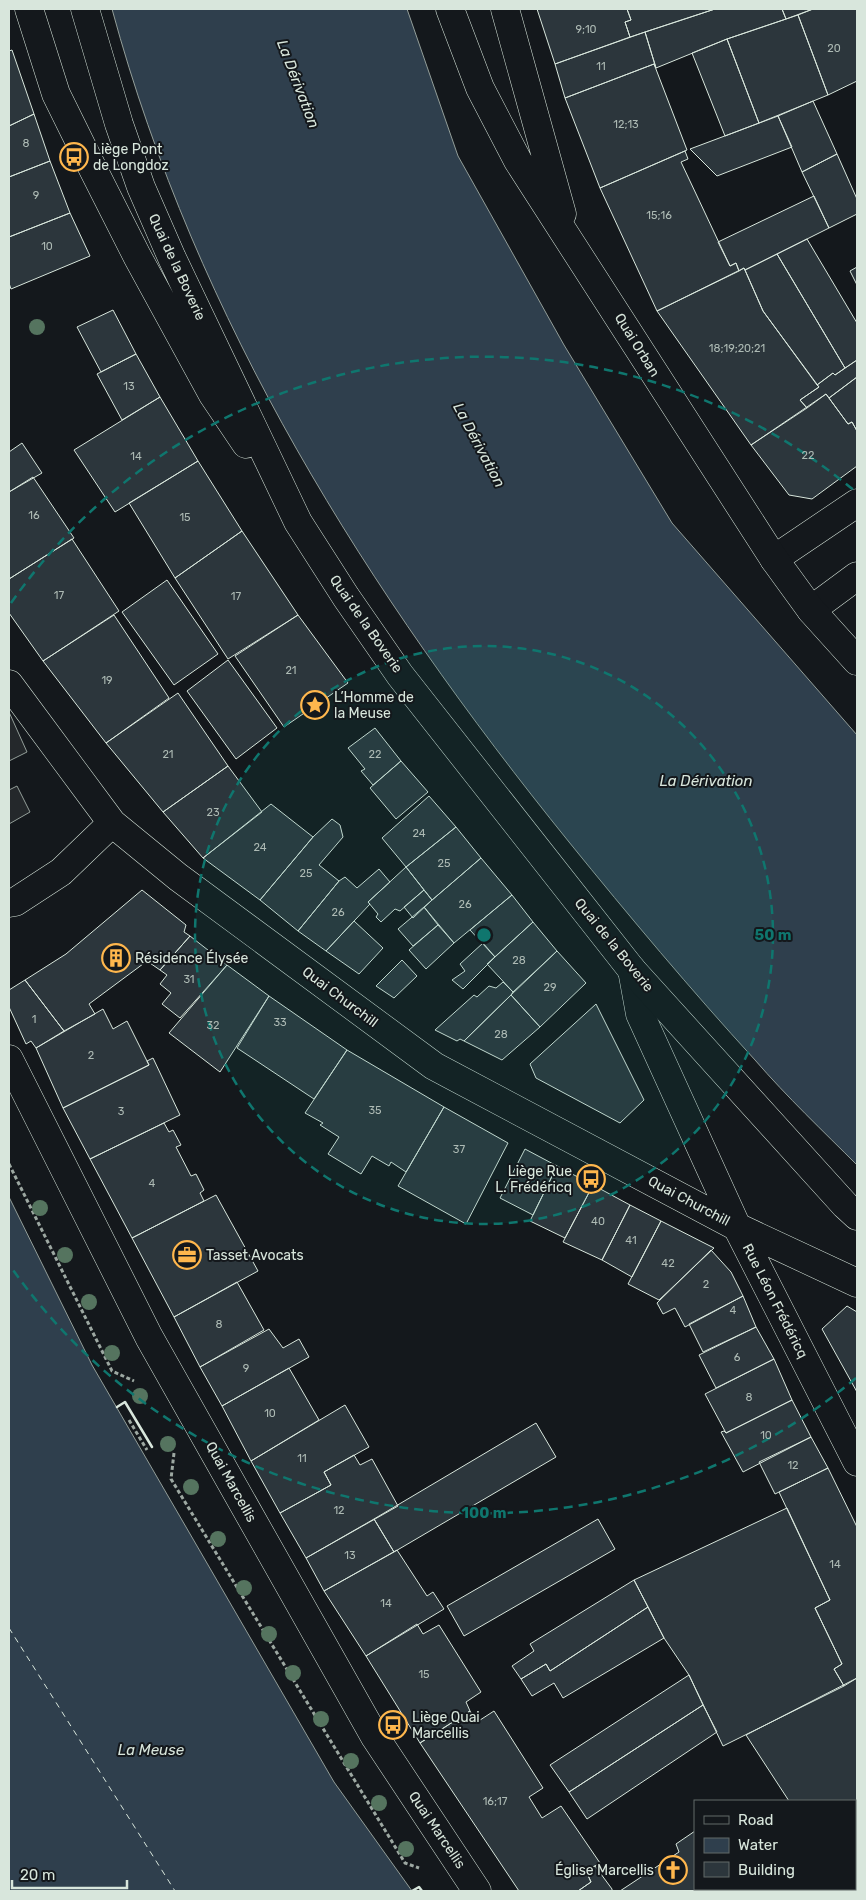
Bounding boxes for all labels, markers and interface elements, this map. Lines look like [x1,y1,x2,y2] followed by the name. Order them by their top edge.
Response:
[575,23,597,36] house number: 9;10
[273,37,323,131] water label: La Dérivation
[827,42,841,55] house number: 20
[596,60,606,73] house number: 11
[613,118,639,131] house number: 12;13
[23,137,30,150] house number: 8
[93,141,169,174] place label: Liège Pont de Longdoz
[59,142,89,172] bus stop icon: Liège Pont de Longdoz
[33,189,39,202] house number: 9
[646,209,672,222] house number: 15;16
[145,211,209,323] street label: Quai de la Boverie
[41,240,53,253] house number: 10
[611,310,663,380] street label: Quai Orban
[709,342,765,355] house number: 18;19;20;21
[123,380,135,393] house number: 13
[449,400,509,490] water label: La Dérivation
[802,449,814,462] house number: 22
[130,450,142,463] house number: 14
[28,509,40,522] house number: 16
[179,511,191,524] house number: 15
[326,572,406,676] street label: Quai de la Boverie
[54,589,65,602] house number: 17
[231,590,242,603] house number: 17
[285,664,297,677] house number: 21
[101,674,113,687] house number: 19
[334,689,414,722] place label: L’Homme de la Meuse
[300,690,330,720] place icon: L’Homme de la Meuse
[162,748,174,761] house number: 21
[369,748,381,761] house number: 22
[659,772,753,790] water label: La Dérivation
[206,806,220,819] house number: 23
[412,827,426,840] house number: 24
[253,841,267,854] house number: 24
[438,857,451,870] house number: 25
[300,867,313,880] house number: 25
[571,895,657,995] street label: Quai de la Boverie
[458,898,472,911] house number: 26
[331,906,345,919] house number: 26
[475,926,493,944] centre of rings
[755,926,791,944] text: 50 m
[101,943,131,973] building icon: Résidence Élysée
[135,949,248,967] place label: Résidence Élysée
[512,954,526,967] house number: 28
[299,963,381,1031] street label: Quai Churchill
[183,973,195,986] house number: 31
[544,981,556,994] house number: 29
[32,1013,36,1026] house number: 1
[273,1016,287,1029] house number: 33
[206,1019,220,1032] house number: 32
[494,1028,508,1041] house number: 28
[88,1049,94,1062] house number: 2
[368,1104,382,1117] house number: 35
[118,1105,125,1118] house number: 3
[453,1143,465,1156] house number: 37
[495,1163,572,1196] place label: Liège Rue L. Frédéricq
[576,1164,606,1194] bus stop icon: Liège Rue L. Frédéricq
[645,1172,733,1230] street label: Quai Churchill
[149,1177,156,1190] house number: 4
[591,1215,605,1228] house number: 40
[625,1234,637,1247] house number: 41
[172,1240,202,1270] office icon: Tasset Avocats
[739,1241,811,1361] street label: Rue Léon Frédéricq
[206,1247,304,1264] place label: Tasset Avocats
[661,1257,675,1270] house number: 42
[703,1278,709,1291] house number: 2
[730,1304,737,1317] house number: 4
[216,1318,223,1331] house number: 8
[734,1351,741,1364] house number: 6
[243,1362,249,1375] house number: 9
[746,1391,753,1404] house number: 8
[264,1407,276,1420] house number: 10
[760,1429,772,1442] house number: 10
[202,1439,260,1525] street label: Quai Marcellis
[297,1452,307,1465] house number: 11
[787,1459,799,1472] house number: 12
[333,1504,345,1517] house number: 12
[462,1504,506,1522] text: 100 m
[344,1549,356,1562] house number: 13
[829,1558,841,1571] house number: 14
[380,1597,392,1610] house number: 14
[418,1668,430,1681] house number: 15
[412,1709,480,1742] place label: Liège Quai Marcellis
[378,1710,408,1740] bus stop icon: Liège Quai Marcellis
[118,1741,185,1759] water label: La Meuse
[405,1788,469,1872] street label: Quai Marcellis
[483,1795,508,1808] house number: 16;17
[694,1800,856,1890] legend
[738,1811,774,1829] text: Road
[738,1836,778,1854] text: Water
[658,1855,688,1885] church icon: Église Marcellis
[12,1858,128,1890] scale bar
[555,1861,654,1879] place label: Église Marcellis
[738,1861,795,1879] text: Building
[20,1866,55,1884] text: 20 m

